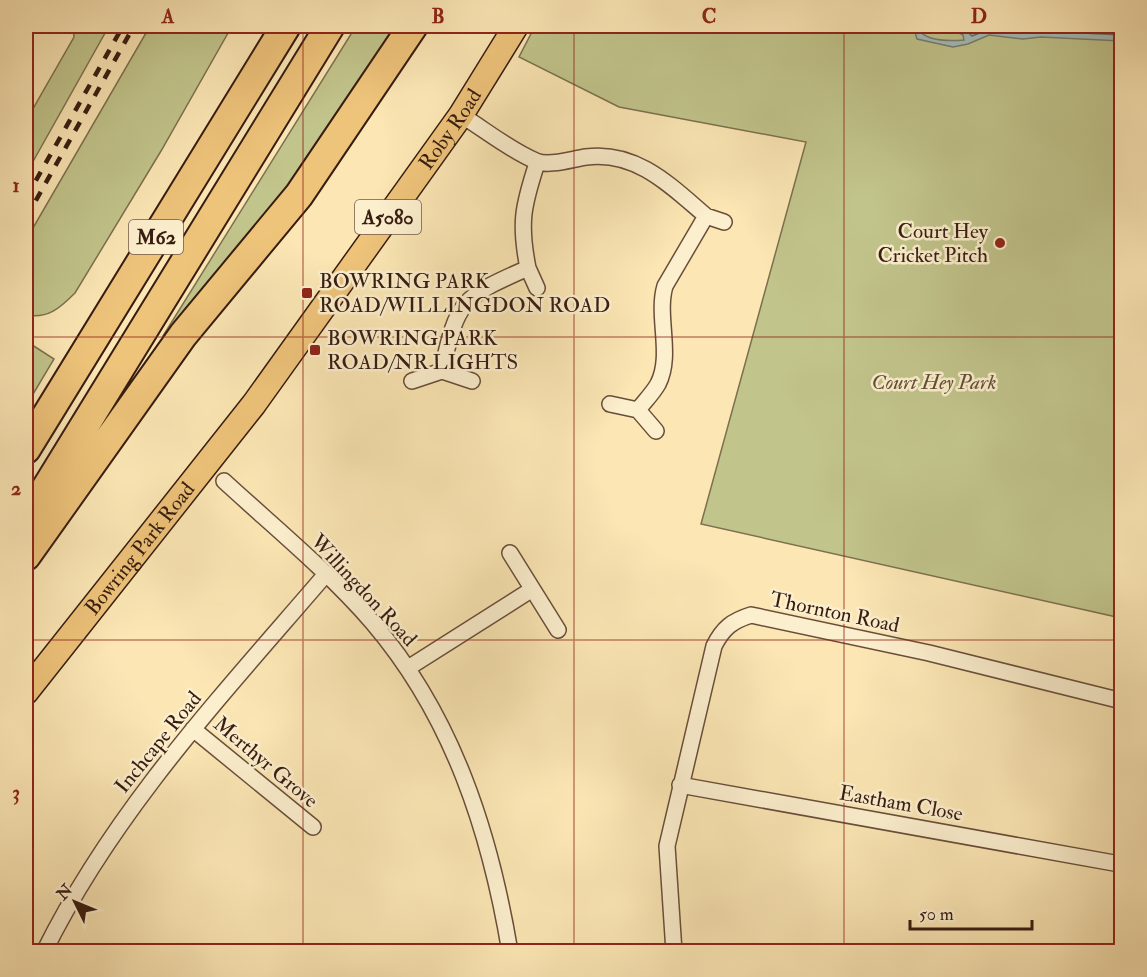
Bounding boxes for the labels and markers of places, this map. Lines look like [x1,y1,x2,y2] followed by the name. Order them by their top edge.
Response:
[877,218,989,269] place label: Court Hey Cricket Pitch
[993,236,1007,250] marker: Court Hey Cricket Pitch
[319,268,610,319] place label: BOWRING PARK ROAD/WILLINGDON ROAD
[300,286,314,300] marker: BOWRING PARK ROAD/WILLINGDON ROAD
[327,325,518,376] place label: BOWRING PARK ROAD/NR LIGHTS
[308,343,322,357] marker: BOWRING PARK ROAD/NR LIGHTS

